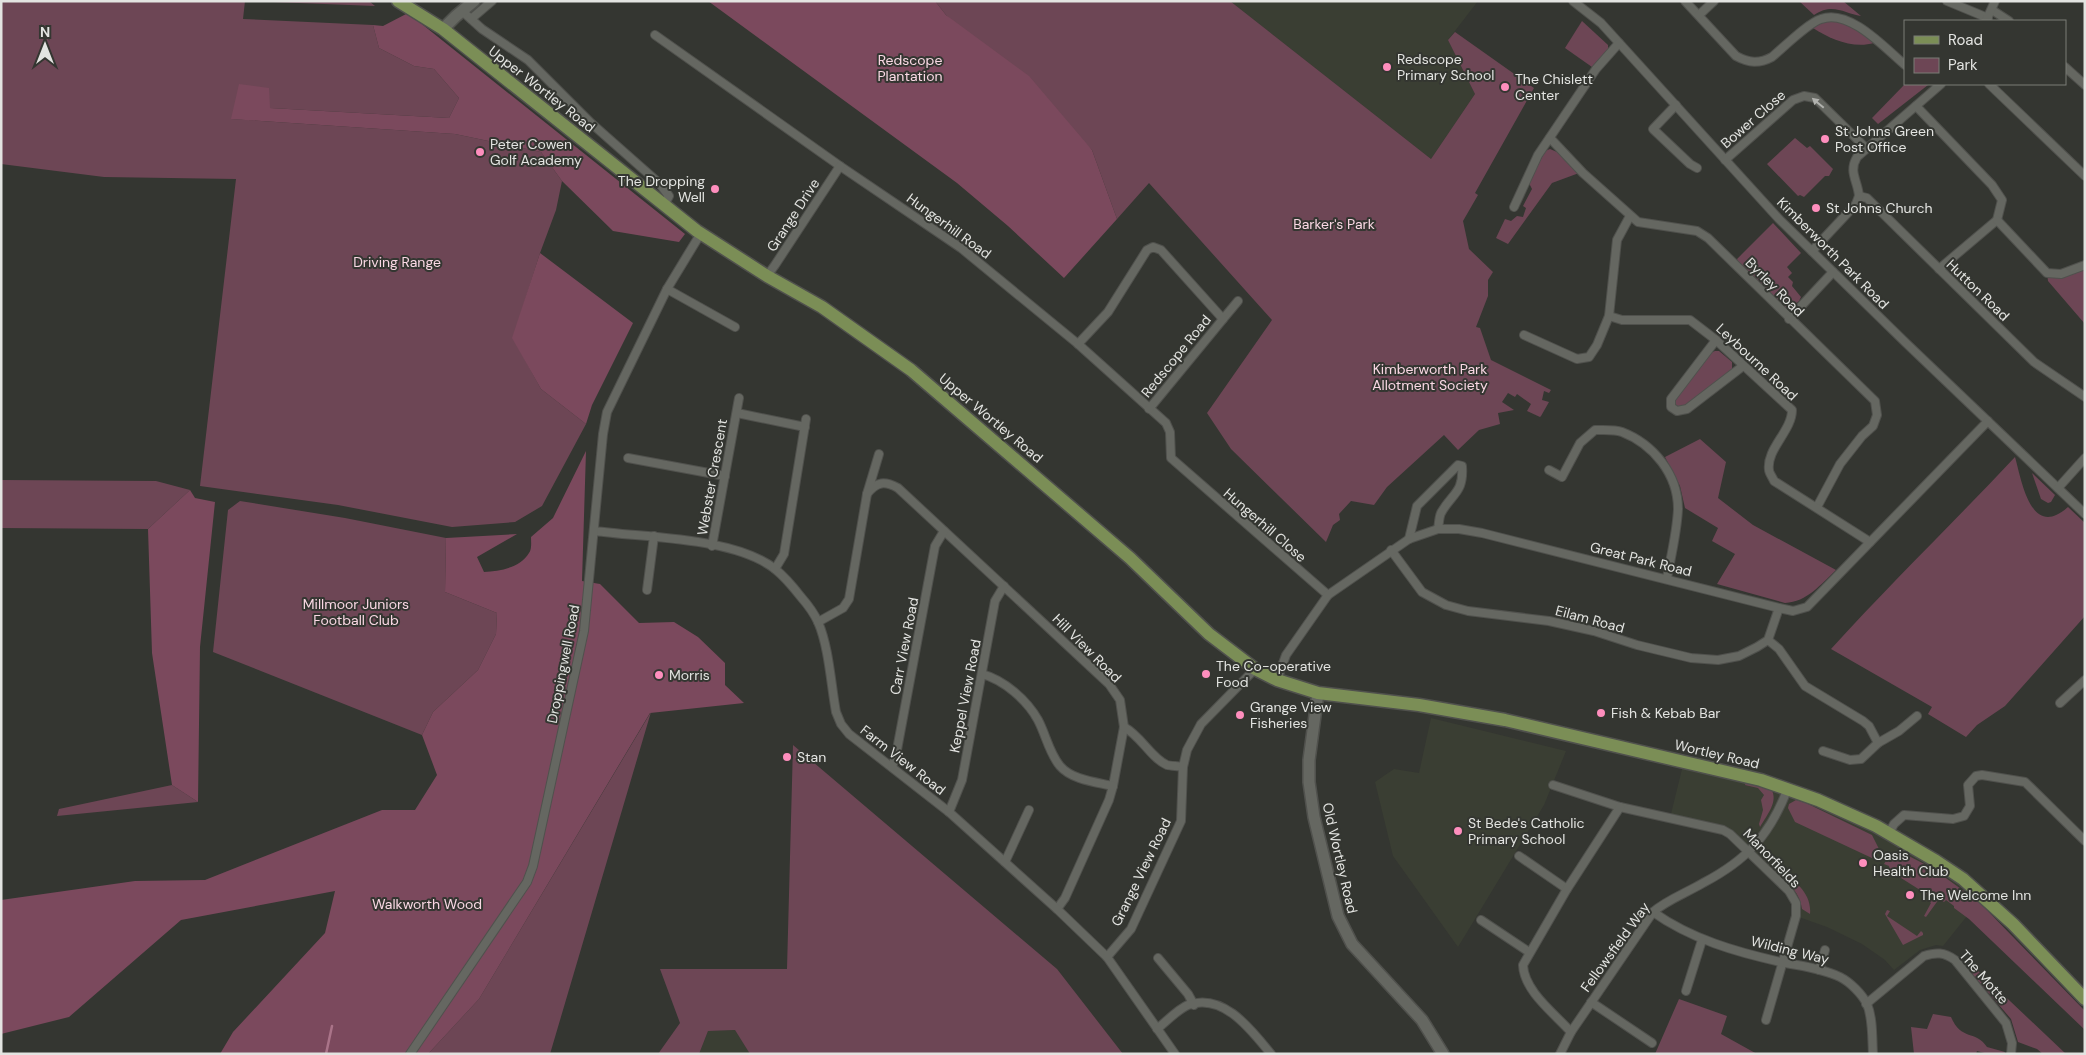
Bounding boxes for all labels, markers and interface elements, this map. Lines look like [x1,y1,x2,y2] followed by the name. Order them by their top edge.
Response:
[20,20,70,70] north arrow
[1904,20,2066,85] legend
[40,23,50,41] text: N
[1948,30,1983,50] text: Road
[485,42,599,136] street label: Upper Wortley Road
[1397,50,1494,84] place label: Redscope Primary School
[878,51,943,85] park label: Redscope Plantation
[1948,55,1978,75] text: Park
[1381,61,1393,73] marker: Redscope Primary School
[1515,70,1593,104] place label: The Chislett Center
[1499,81,1511,93] marker: The Chislett Center
[1717,86,1789,152] street label: Bower Close
[1812,97,1825,108] one-way arrow
[1835,122,1934,156] place label: St Johns Green Post Office
[1819,133,1831,145] marker: St Johns Green Post Office
[490,135,582,169] place label: Peter Cowen Golf Academy
[474,146,486,158] marker: Peter Cowen Golf Academy
[618,172,705,206] place label: The Dropping Well
[763,175,823,255] street label: Grange Drive
[709,183,721,195] marker: The Dropping Well
[903,189,995,263] street label: Hungerhill Road
[1773,193,1893,313] street label: Kimberworth Park Road
[1826,199,1933,217] place label: St Johns Church
[1810,202,1822,214] marker: St Johns Church
[1293,215,1375,233] park label: Barker's Park
[353,253,441,271] park label: Driving Range
[1742,254,1808,320] street label: Byrley Road
[1943,255,2013,325] street label: Hutton Road
[1137,311,1215,401] street label: Redscope Road
[1712,320,1802,404] street label: Leybourne Road
[1372,360,1488,394] park label: Kimberworth Park Allotment Society
[935,369,1047,467] street label: Upper Wortley Road
[693,417,731,537] street label: Webster Crescent
[1220,484,1310,566] street label: Hungerhill Close
[1588,538,1694,580] street label: Great Park Road
[303,595,409,629] park label: Millmoor Juniors Football Club
[886,596,922,696] street label: Carr View Road
[1553,601,1627,637] street label: Eilam Road
[543,603,583,725] street label: Droppingwell Road
[1049,610,1125,686] street label: Hill View Road
[945,638,985,754] street label: Keppel View Road
[1216,657,1331,691] place label: The Co-operative Food
[669,666,710,684] place label: Morris
[1200,668,1212,680] marker: The Co-operative Food
[653,669,665,681] marker: Morris
[1250,698,1332,732] place label: Grange View Fisheries
[1611,704,1720,722] place label: Fish & Kebab Bar
[1595,707,1607,719] marker: Fish & Kebab Bar
[1234,709,1246,721] marker: Grange View Fisheries
[857,721,949,799] street label: Farm View Road
[1673,735,1761,773] street label: Wortley Road
[797,748,826,766] place label: Stan
[781,751,793,763] marker: Stan
[1319,801,1361,915] street label: Old Wortley Road
[1468,814,1585,848] place label: St Bede's Catholic Primary School
[1107,815,1175,929] street label: Grange View Road
[1452,825,1464,837] marker: St Bede's Catholic Primary School
[1739,825,1805,891] street label: Manorfields
[1873,846,1949,880] place label: Oasis Health Club
[1857,857,1869,869] marker: Oasis Health Club
[1920,886,2031,904] place label: The Welcome Inn
[1904,889,1916,901] marker: The Welcome Inn
[372,895,482,913] park label: Walkworth Wood
[1576,898,1654,995] street label: Fellowsfield Way
[1749,932,1831,968] street label: Wilding Way
[1956,946,2013,1008] street label: The Motte

